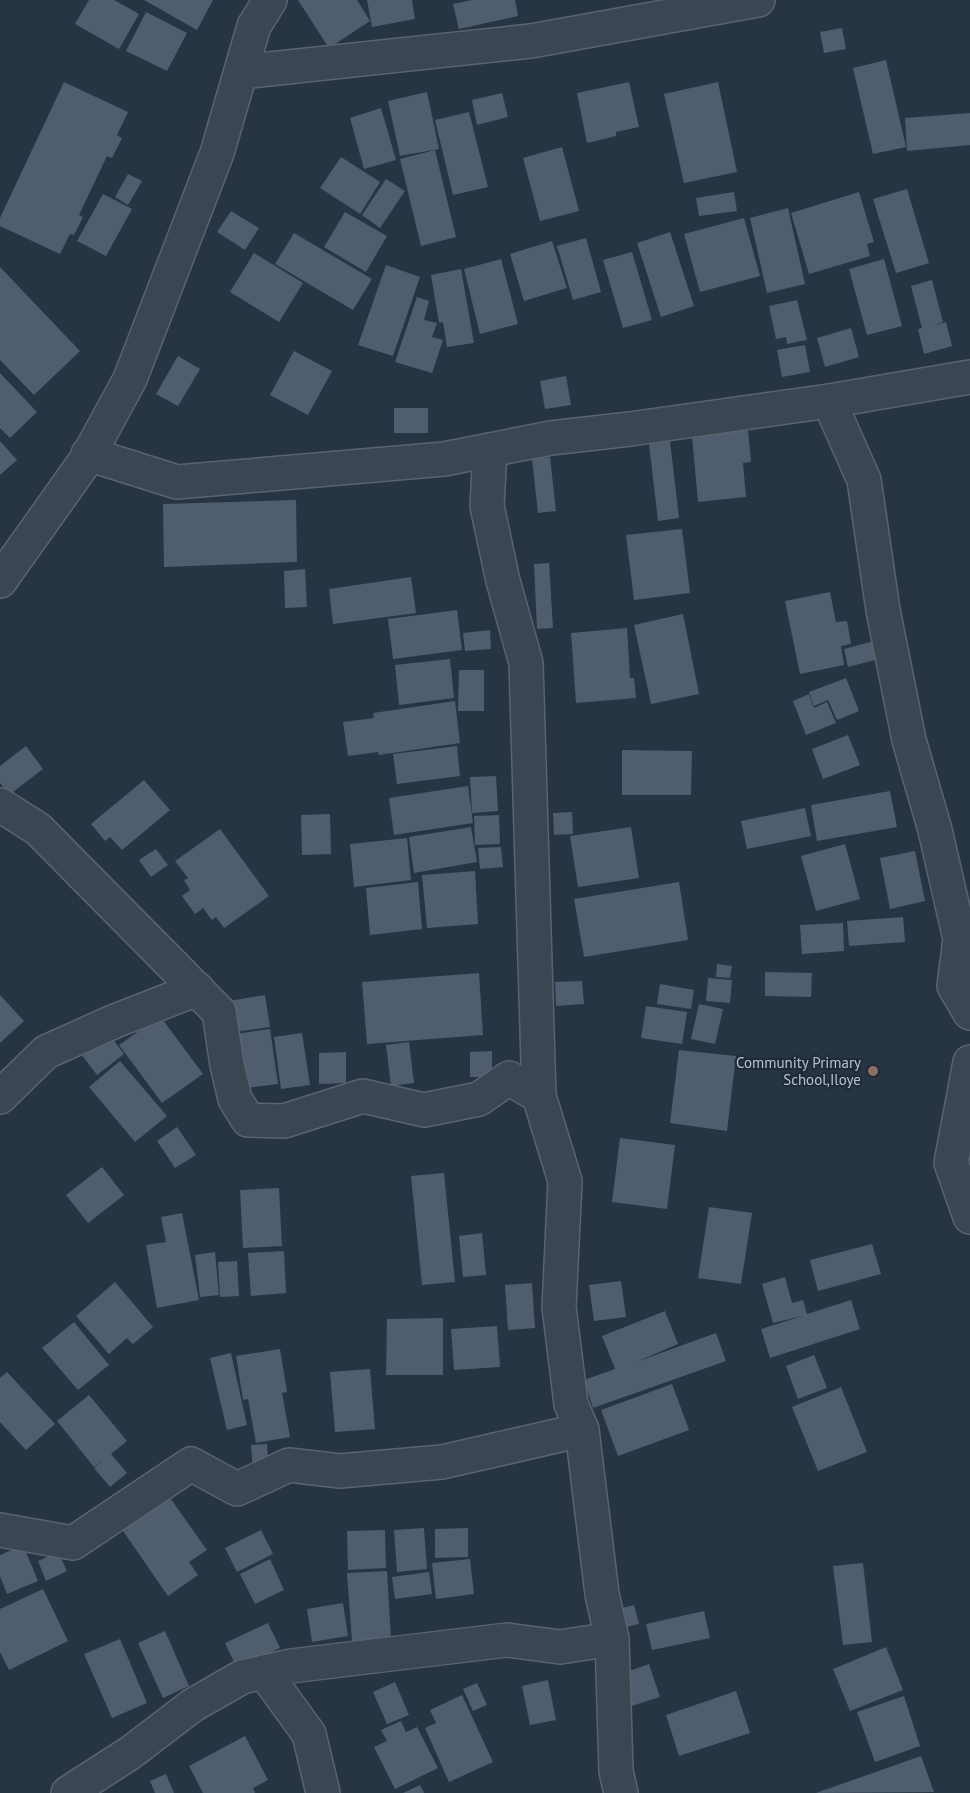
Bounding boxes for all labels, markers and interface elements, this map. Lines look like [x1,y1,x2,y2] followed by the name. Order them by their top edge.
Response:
[736,1053,861,1089] place label: Community Primary School,Iloye
[866,1064,880,1078] marker: Community Primary School,Iloye

